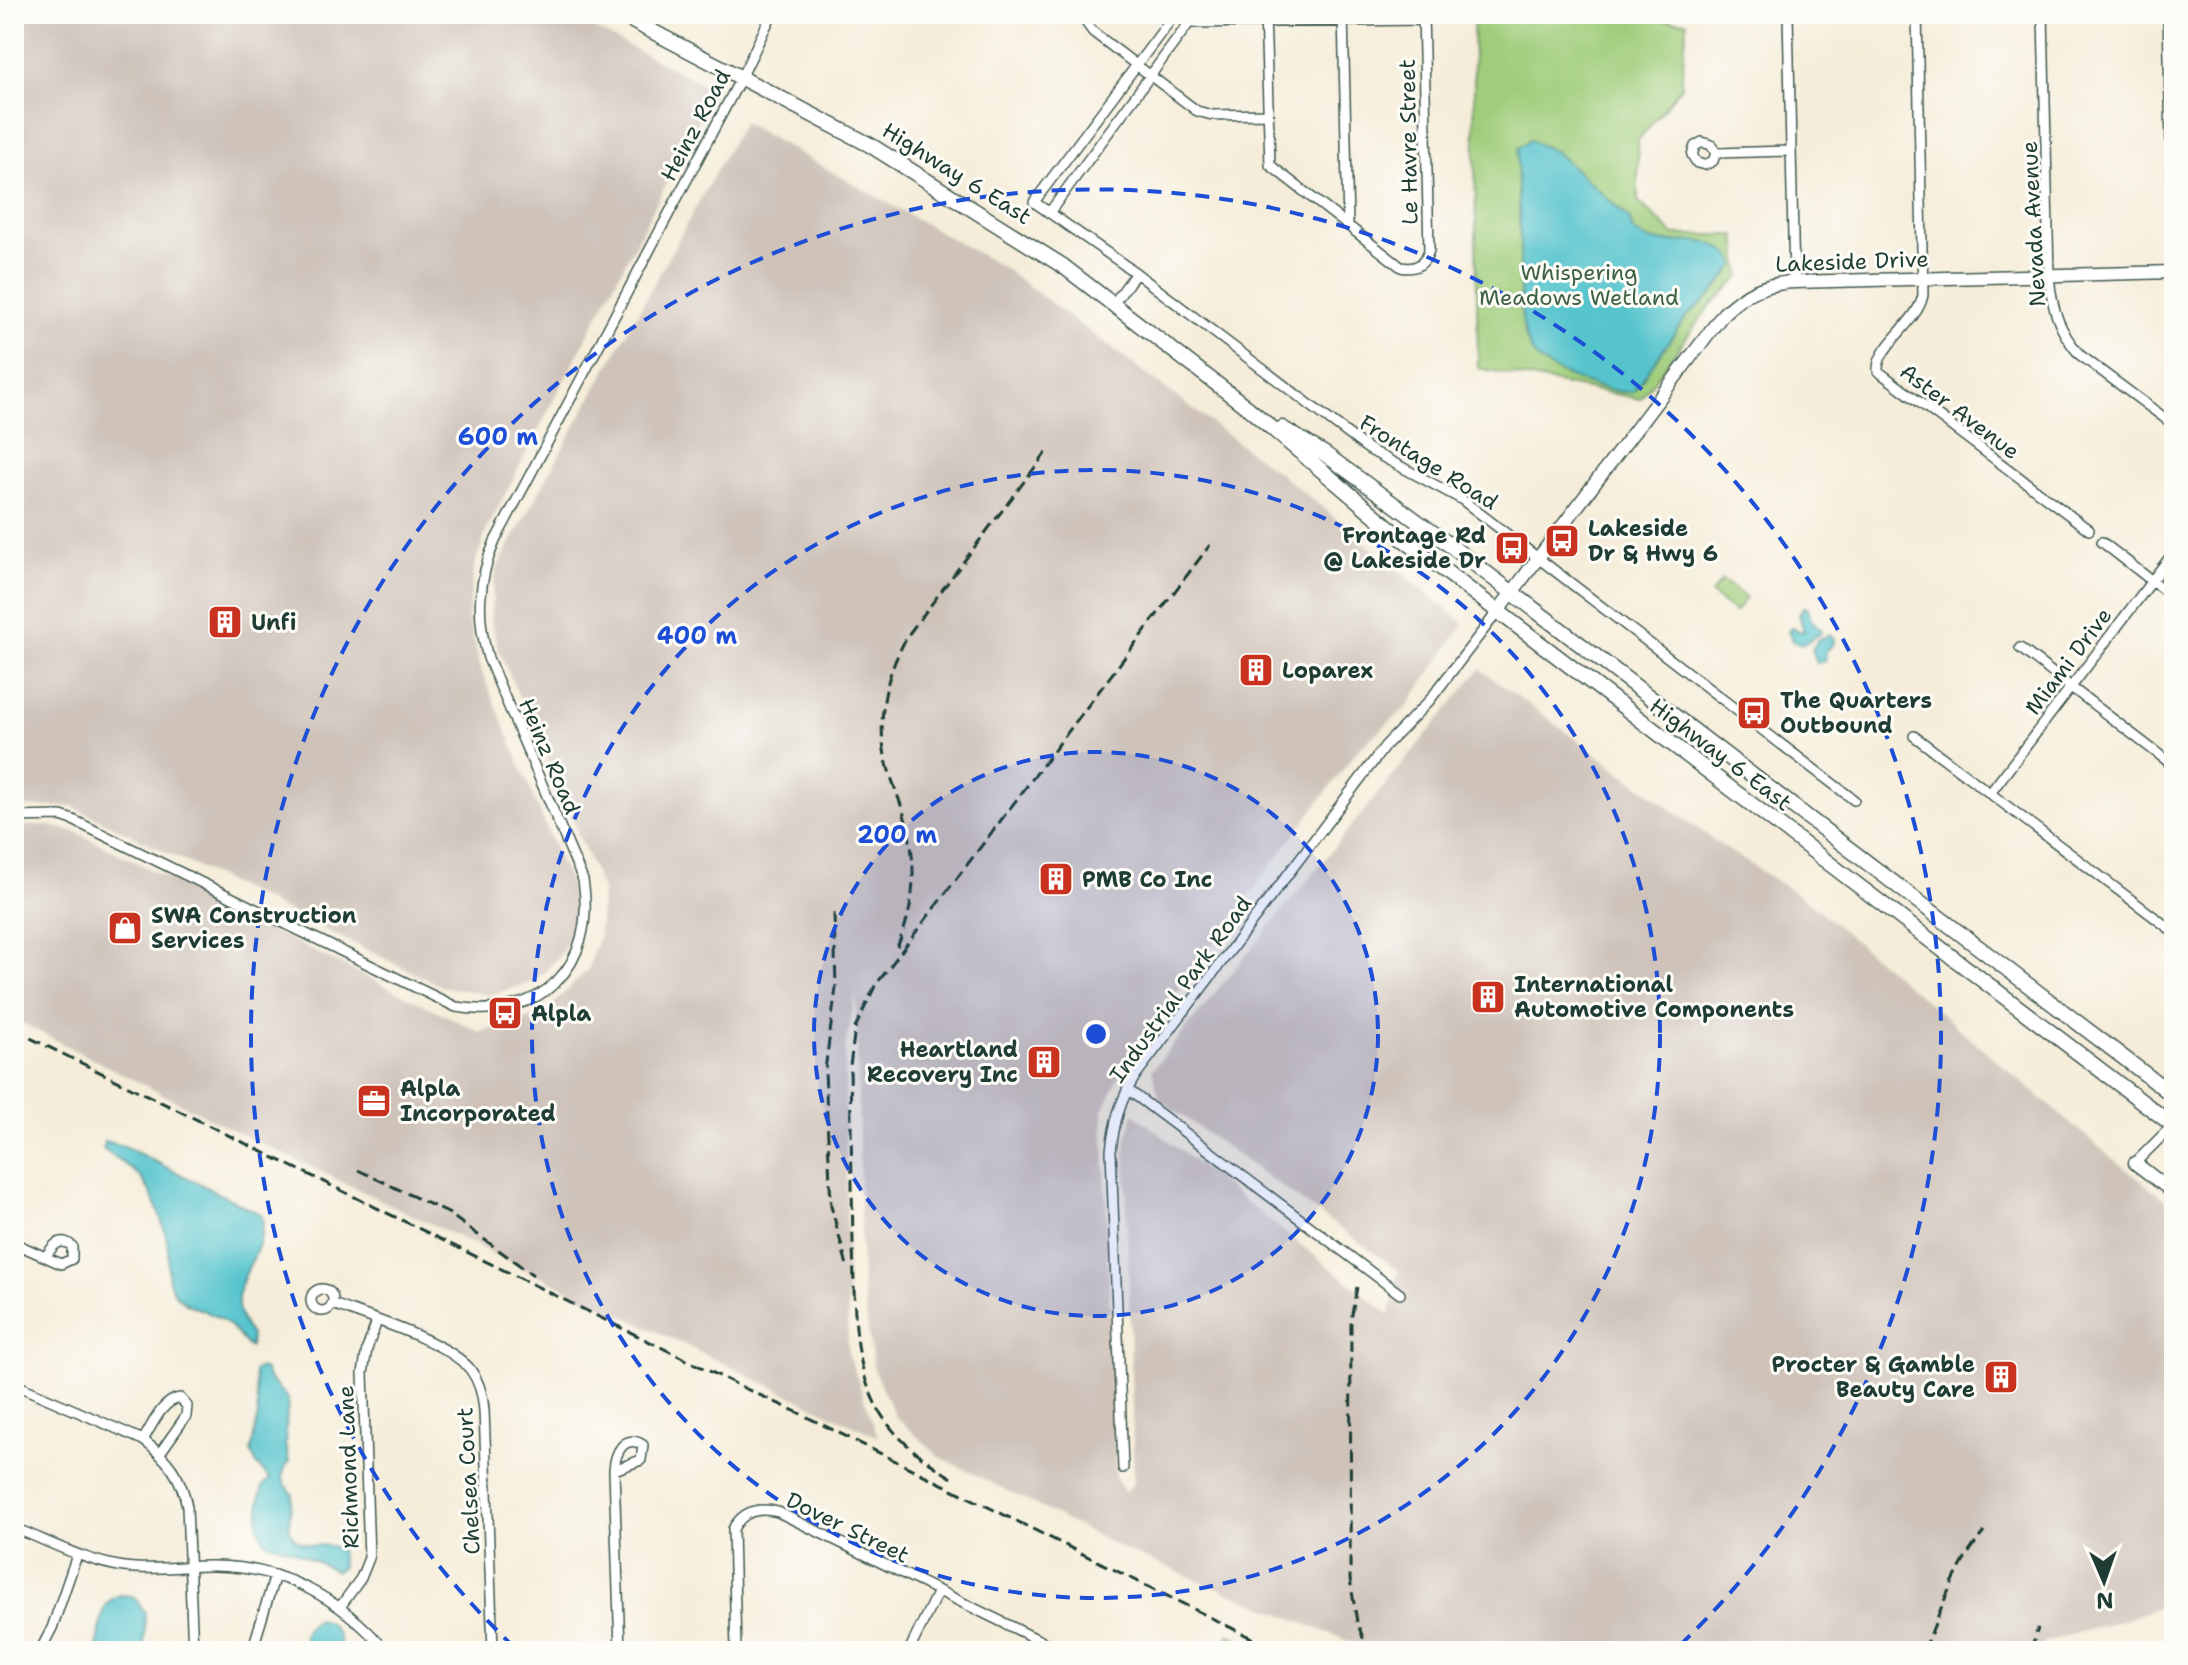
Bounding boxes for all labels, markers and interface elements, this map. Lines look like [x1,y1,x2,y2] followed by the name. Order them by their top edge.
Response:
[1393,59,1424,225] street label: Le Havre Street
[654,64,737,186] street label: Heinz Road
[877,116,1037,231] street label: Highway 6 East
[2015,140,2052,308] street label: Nevada Avenue
[1775,244,1929,279] street label: Lakeside Drive
[1479,258,1679,312] park label: Whispering Meadows Wetland
[1894,357,2025,466] street label: Aster Avenue
[1354,408,1504,517] street label: Frontage Road
[458,421,538,453] text: 600 m
[1588,514,1718,568] place label: Lakeside Dr & Hwy 6
[1323,521,1486,575] place label: Frontage Rd @ Lakeside Dr
[1543,522,1581,560] bus stop icon: Lakeside Dr & Hwy 6
[1493,529,1531,567] bus stop icon: Frontage Rd @ Lakeside Dr
[2019,602,2118,721] street label: Miami Drive
[206,603,244,641] building icon: Unfi
[251,608,296,637] place label: Unfi
[657,620,737,652] text: 400 m
[1237,651,1275,689] building icon: Loparex
[1282,656,1374,685] place label: Loparex
[1780,686,1932,740] place label: The Quarters Outbound
[1644,691,1798,817] street label: Highway 6 East
[512,694,587,819] street label: Heinz Road
[1735,694,1773,732] bus stop icon: The Quarters Outbound
[857,819,937,851] text: 200 m
[1037,860,1075,898] building icon: PMB Co Inc
[1082,865,1212,894] place label: PMB Co Inc
[1103,890,1258,1088] street label: Industrial Park Road
[151,901,357,955] place label: SWA Construction Services
[106,909,144,947] shop icon: SWA Construction Services
[1514,970,1794,1024] place label: International Automotive Components
[1469,978,1507,1016] building icon: International Automotive Components
[486,994,524,1032] bus stop icon: Alpla
[531,999,591,1028] place label: Alpla
[1082,1020,1110,1048] centre of rings
[867,1035,1018,1089] place label: Heartland Recovery Inc
[1025,1043,1063,1081] building icon: Heartland Recovery Inc
[400,1074,556,1128] place label: Alpla Incorporated
[355,1082,393,1120] office icon: Alpla Incorporated
[1772,1350,1975,1404] place label: Procter & Gamble Beauty Care
[1982,1358,2020,1396] building icon: Procter & Gamble Beauty Care
[331,1385,366,1549] street label: Richmond Lane
[450,1406,487,1555] street label: Chelsea Court
[781,1485,914,1570] street label: Dover Street
[2064,1541,2144,1621] north arrow
[2095,1586,2114,1615] text: N

